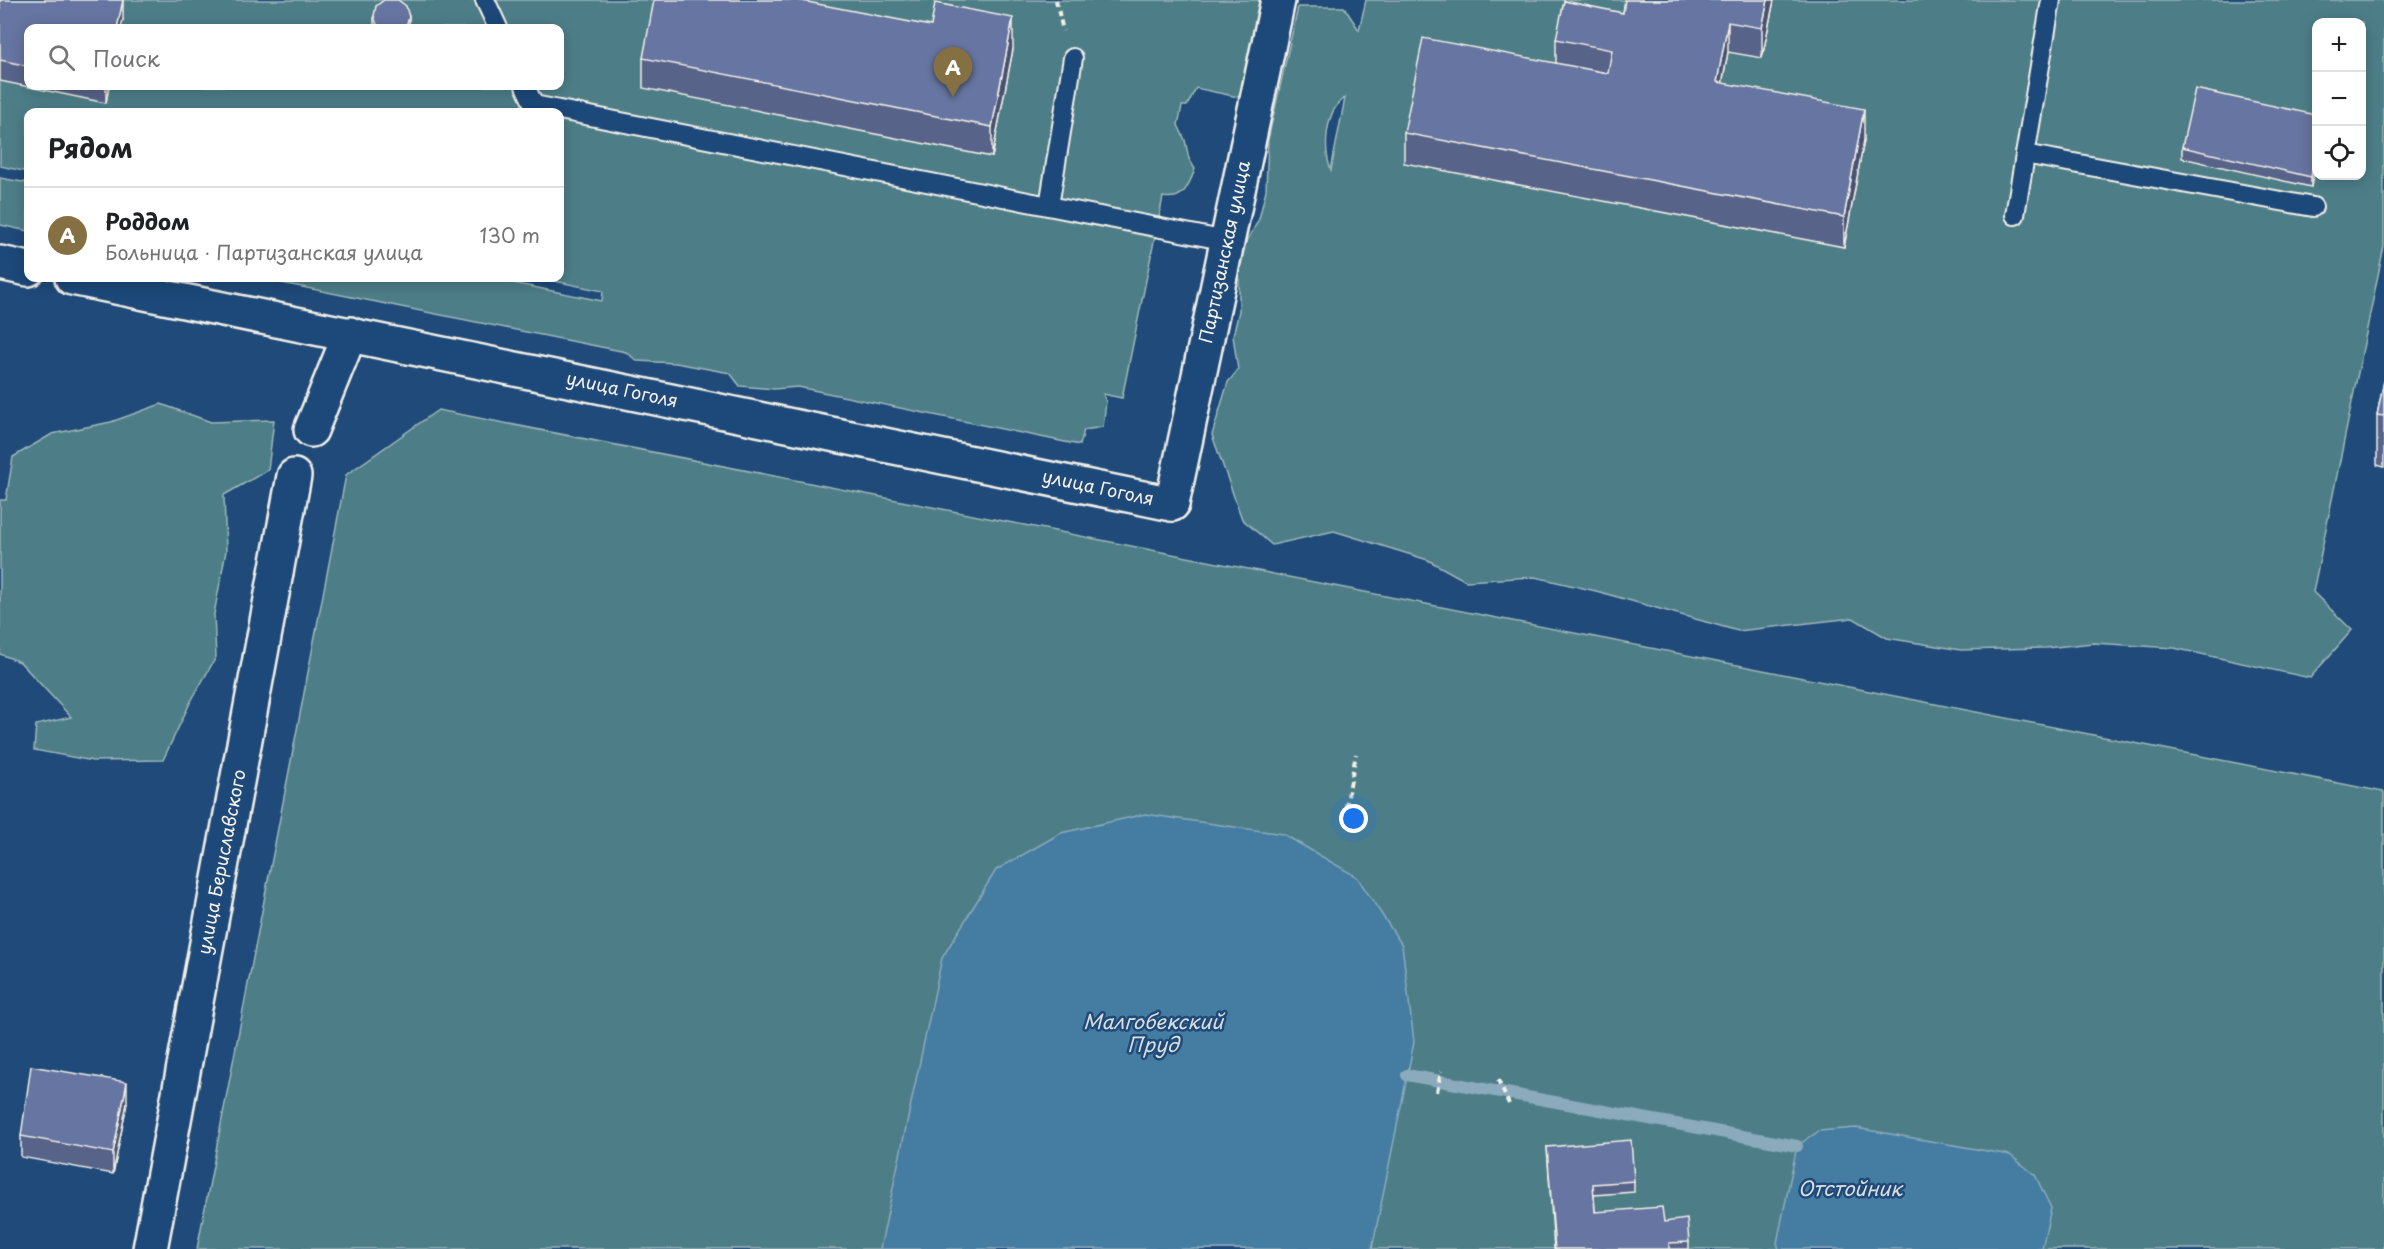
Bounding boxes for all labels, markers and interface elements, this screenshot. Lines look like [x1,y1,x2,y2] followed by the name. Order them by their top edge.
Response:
[2312,18,2366,180] map controls
[2312,18,2366,72] button: +
[24,24,564,90] search box
[45,41,78,74] icon: search
[93,41,160,74] text: Поиск
[934,48,972,97] pin: A
[2312,72,2366,126] button: −
[2312,126,2366,180] button: locate
[48,128,133,167] text: Рядом
[1191,157,1256,345] street label: Партизанская улица
[105,204,190,237] text: Роддом
[60,220,75,250] text: A
[480,220,540,250] text: 130 m
[105,237,423,267] text: Больница · Партизанская улица
[564,364,681,414] street label: улица Гоголя
[1040,462,1157,512] street label: улица Гоголя
[189,767,252,957] street label: улица Бериславского
[1339,804,1368,833] your location
[1083,1006,1226,1059] water label: Малгобекский Пруд
[1798,1173,1904,1203] water label: Отстойник

